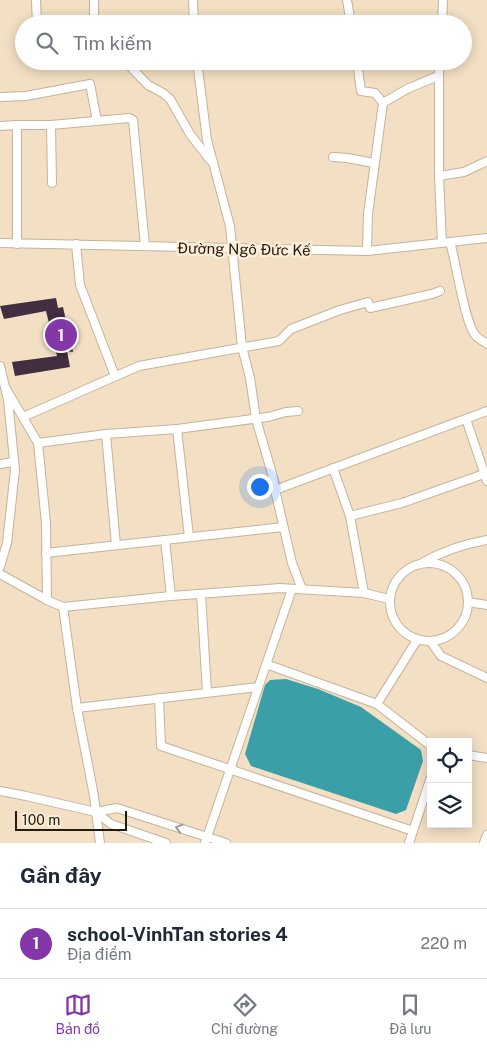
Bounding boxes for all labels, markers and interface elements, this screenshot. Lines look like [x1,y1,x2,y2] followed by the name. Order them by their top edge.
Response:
[15,15,472,70] search box
[33,29,61,57] icon: search
[73,32,152,54] text: Tìm kiếm
[177,239,311,259] street label: Đường Ngô Đức Kế
[45,316,77,354] pin: 1
[247,474,273,500] your location
[427,738,472,828] map controls
[427,738,472,783] button: locate
[427,783,472,828] button: layers
[15,808,128,831] scale bar
[22,812,60,828] text: 100 m
[176,824,184,834] one-way arrow
[20,863,102,888] text: Gần đây
[67,923,288,945] text: school-VinhTan stories 4
[33,934,39,953] text: 1
[420,934,467,953] text: 220 m
[67,945,132,964] text: Địa điểm
[56,991,100,1037] tab: Bản đồ
[211,991,278,1037] tab: Chỉ đường
[389,991,431,1037] tab: Đã lưu

